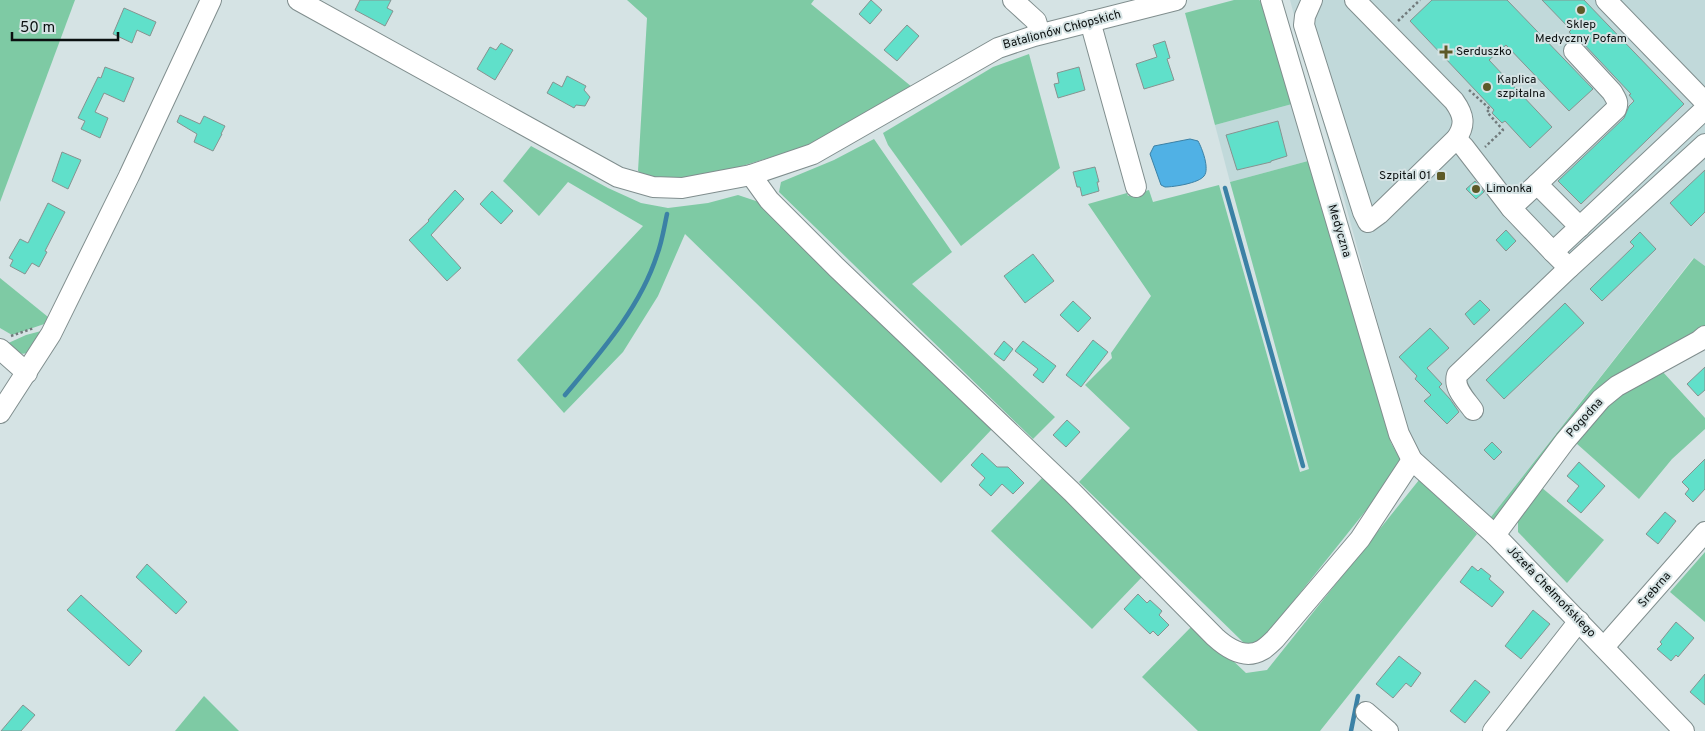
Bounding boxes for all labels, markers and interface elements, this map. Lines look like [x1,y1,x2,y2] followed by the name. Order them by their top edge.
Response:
[1575,4,1587,16] marker: Sklep Medyczny Pofam
[1001,7,1123,53] street label: Batalionów Chłopskich
[12,10,119,42] scale bar
[1535,17,1627,47] place label: Sklep Medyczny Pofam
[20,19,55,38] text: 50 m
[1456,44,1512,60] place label: Serduszko
[1440,46,1452,58] marker: Serduszko
[1497,72,1545,102] place label: Kaplica szpitalna
[1481,81,1493,93] marker: Kaplica szpitalna
[1379,168,1431,184] place label: Szpital 01
[1435,170,1447,182] marker: Szpital 01
[1486,181,1532,197] place label: Limonka
[1470,183,1482,195] marker: Limonka
[1323,203,1355,259] street label: Medyczna
[1563,395,1607,441] street label: Pogodna
[1503,543,1599,642] street label: Józefa Chełmońskiego
[1635,569,1675,611] street label: Srebrna

